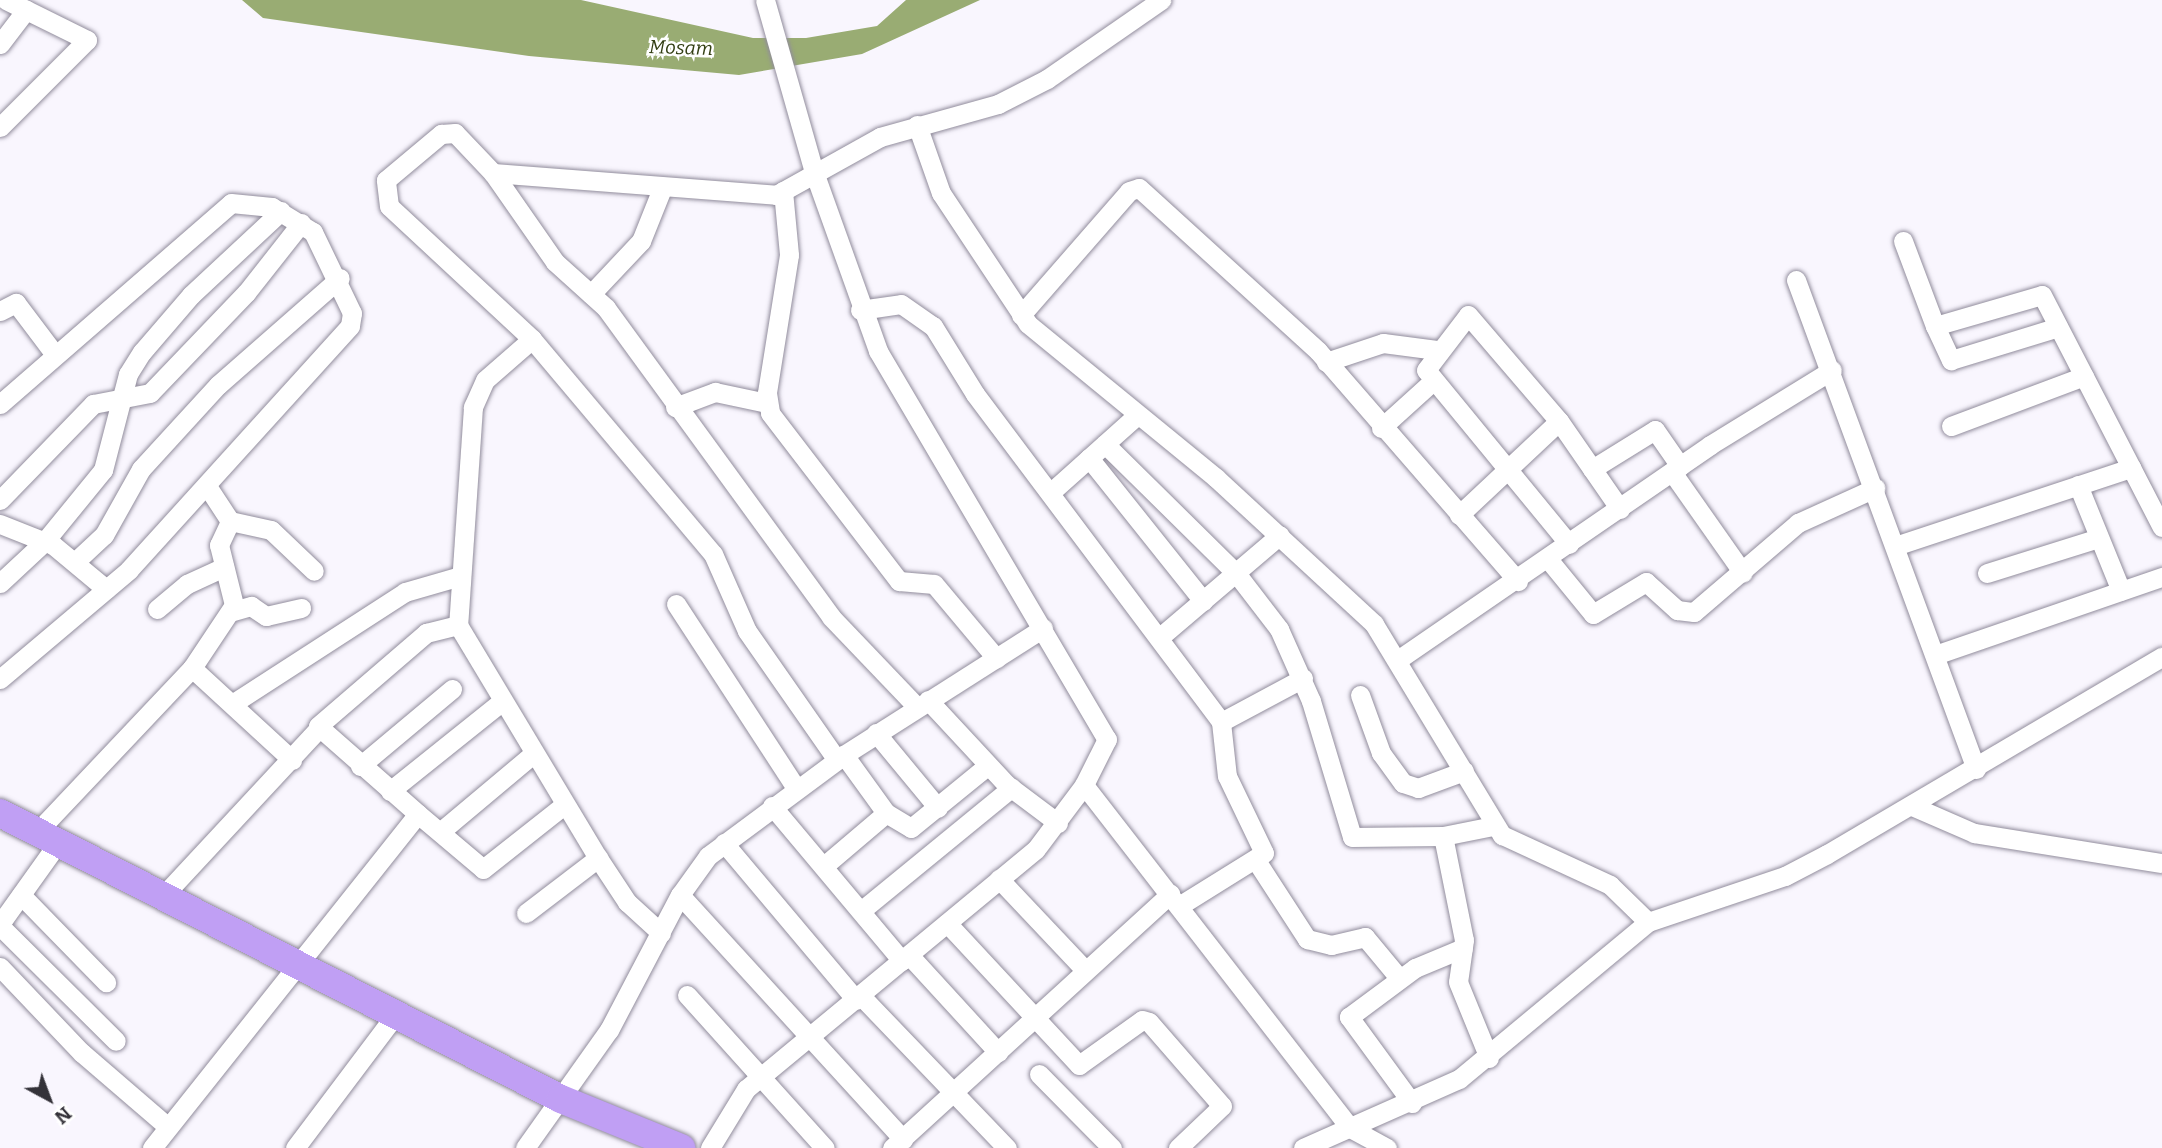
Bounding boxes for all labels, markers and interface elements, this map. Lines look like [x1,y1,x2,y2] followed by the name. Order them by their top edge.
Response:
[649,35,713,61] water label: Mosam
[14,1064,84,1134] north arrow
[50,1102,76,1129] text: N

